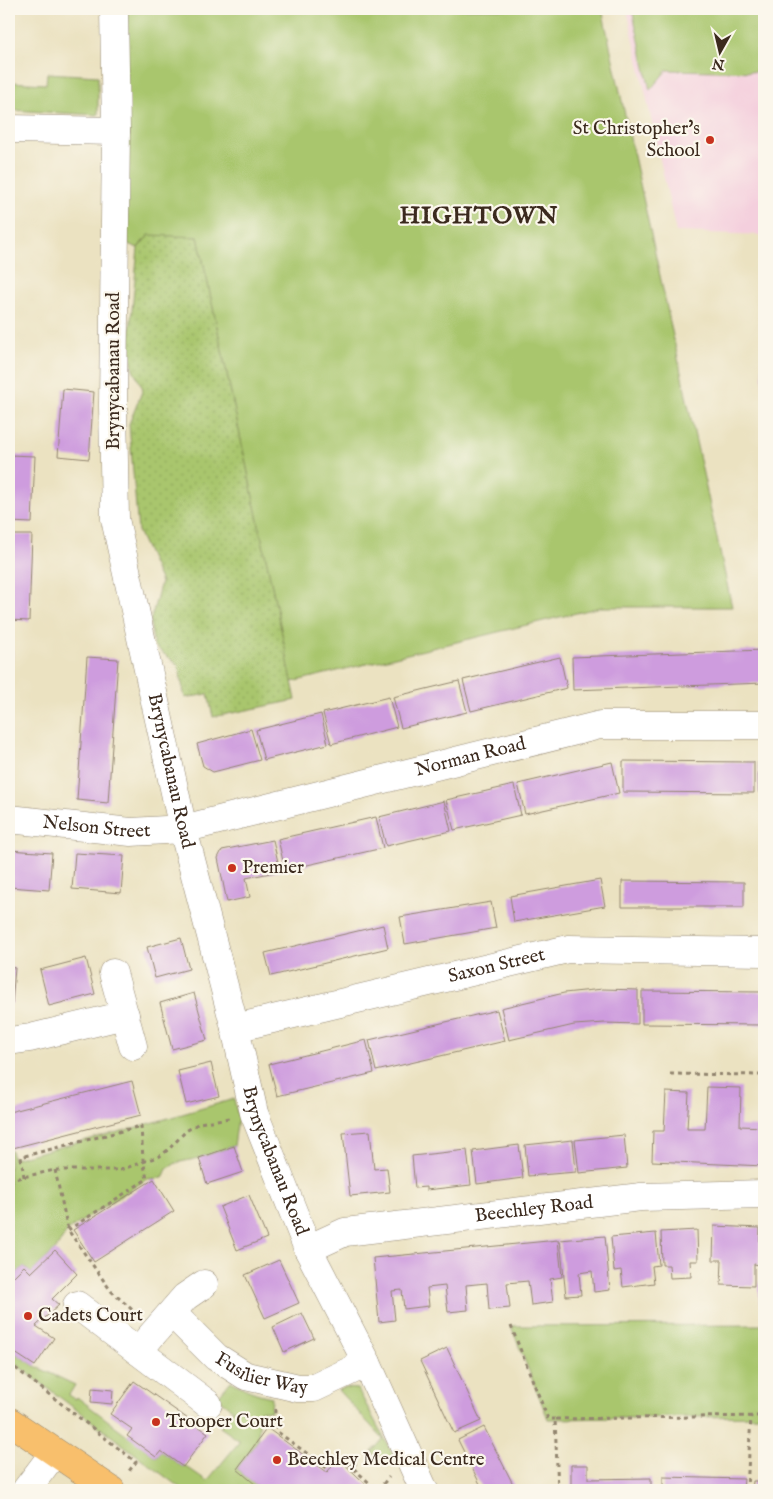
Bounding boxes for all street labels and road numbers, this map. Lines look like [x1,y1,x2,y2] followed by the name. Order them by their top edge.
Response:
[102,291,126,450] street label: Brynycabanau Road
[142,691,200,852] street label: Brynycabanau Road
[413,732,529,783] street label: Norman Road
[41,811,152,844] street label: Nelson Street
[446,943,548,989] street label: Saxon Street
[236,1084,314,1240] street label: Brynycabanau Road
[474,1191,595,1229] street label: Beechley Road
[210,1347,309,1400] street label: Fusilier Way

